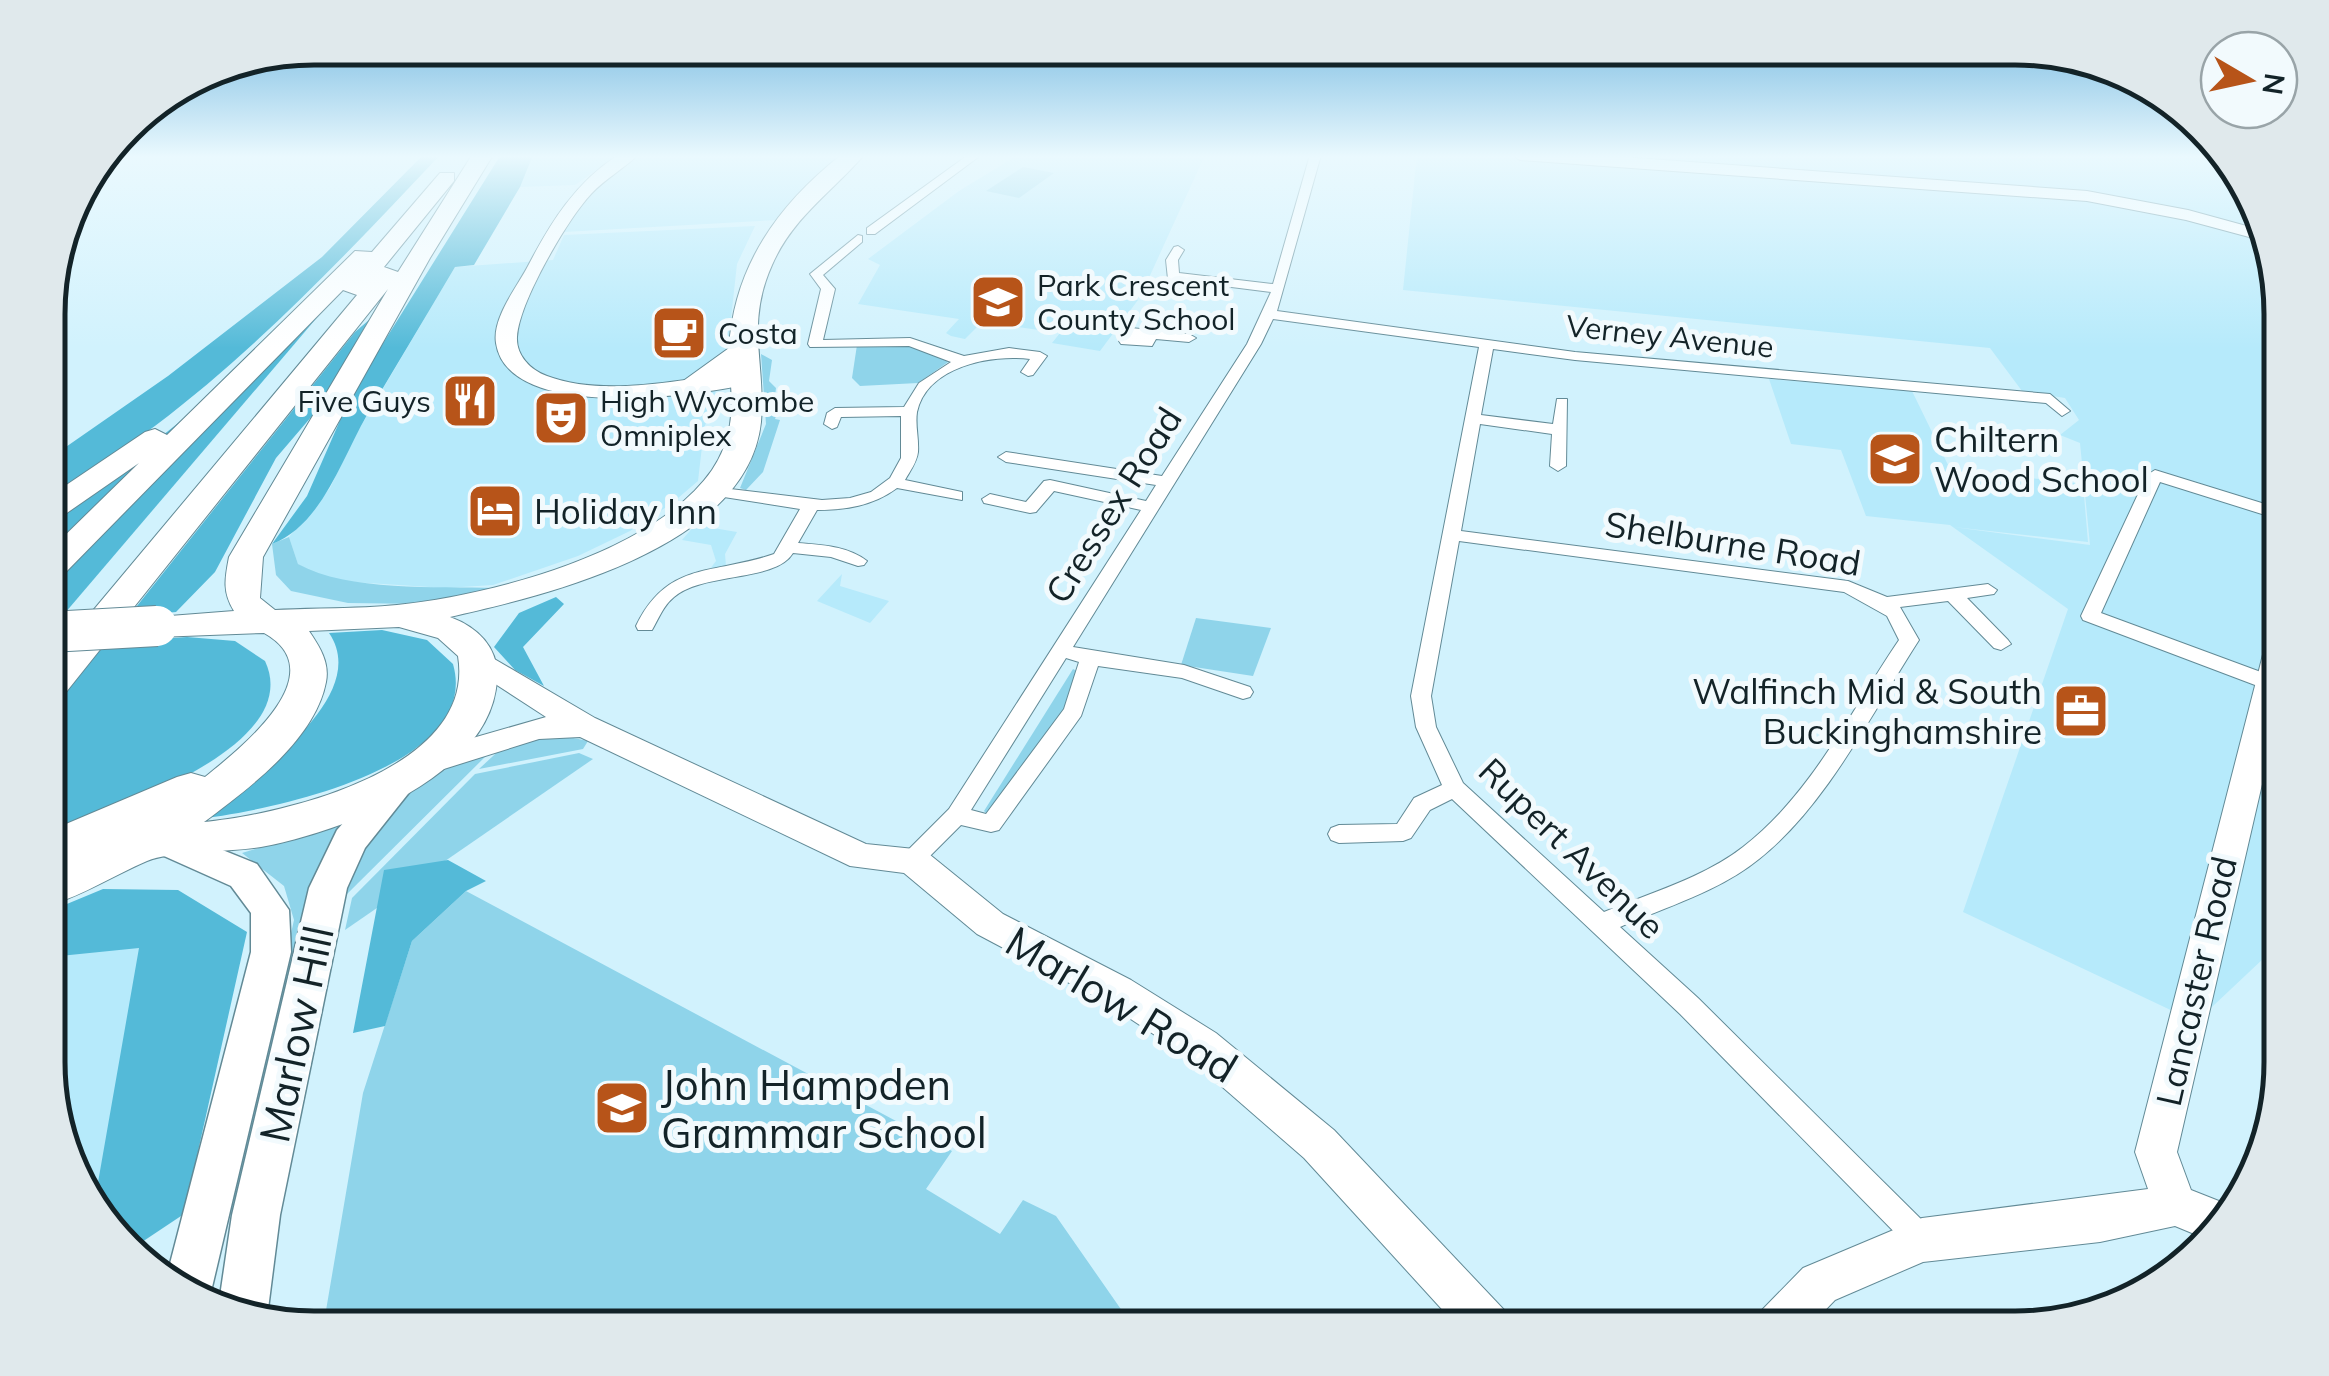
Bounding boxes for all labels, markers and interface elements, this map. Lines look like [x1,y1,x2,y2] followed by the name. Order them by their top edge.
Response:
[2199,30,2299,130] north arrow
[2255,71,2293,97] text: N
[1037,266,1235,338] place label: Park Crescent County School
[968,272,1028,332] school or university icon: Park Crescent County School
[649,303,709,363] cafe icon: Costa
[1564,306,1776,366] street label: Verney Avenue
[718,314,798,352] place label: Costa
[440,371,500,431] restaurant icon: Five Guys
[297,382,431,420] place label: Five Guys
[600,382,814,454] place label: High Wycombe Omniplex
[531,388,591,448] theatre icon: High Wycombe Omniplex
[1035,399,1191,611] street label: Cressex Road
[1934,417,2149,501] place label: Chiltern Wood School
[1865,429,1925,489] school or university icon: Chiltern Wood School
[465,481,525,541] hotel icon: Holiday Inn
[534,489,717,533] place label: Holiday Inn
[1602,501,1864,585] street label: Shelburne Road
[1692,669,2042,753] place label: Walfinch Mid & South Buckinghamshire
[2051,681,2111,741] office icon: Walfinch Mid & South Buckinghamshire
[1470,748,1674,948] street label: Rupert Avenue
[2146,852,2246,1110] street label: Lancaster Road
[997,914,1247,1094] street label: Marlow Road
[247,921,345,1147] street label: Marlow Hill
[661,1058,987,1159] place label: John Hampden Grammar School
[592,1078,652,1138] school or university icon: John Hampden Grammar School

